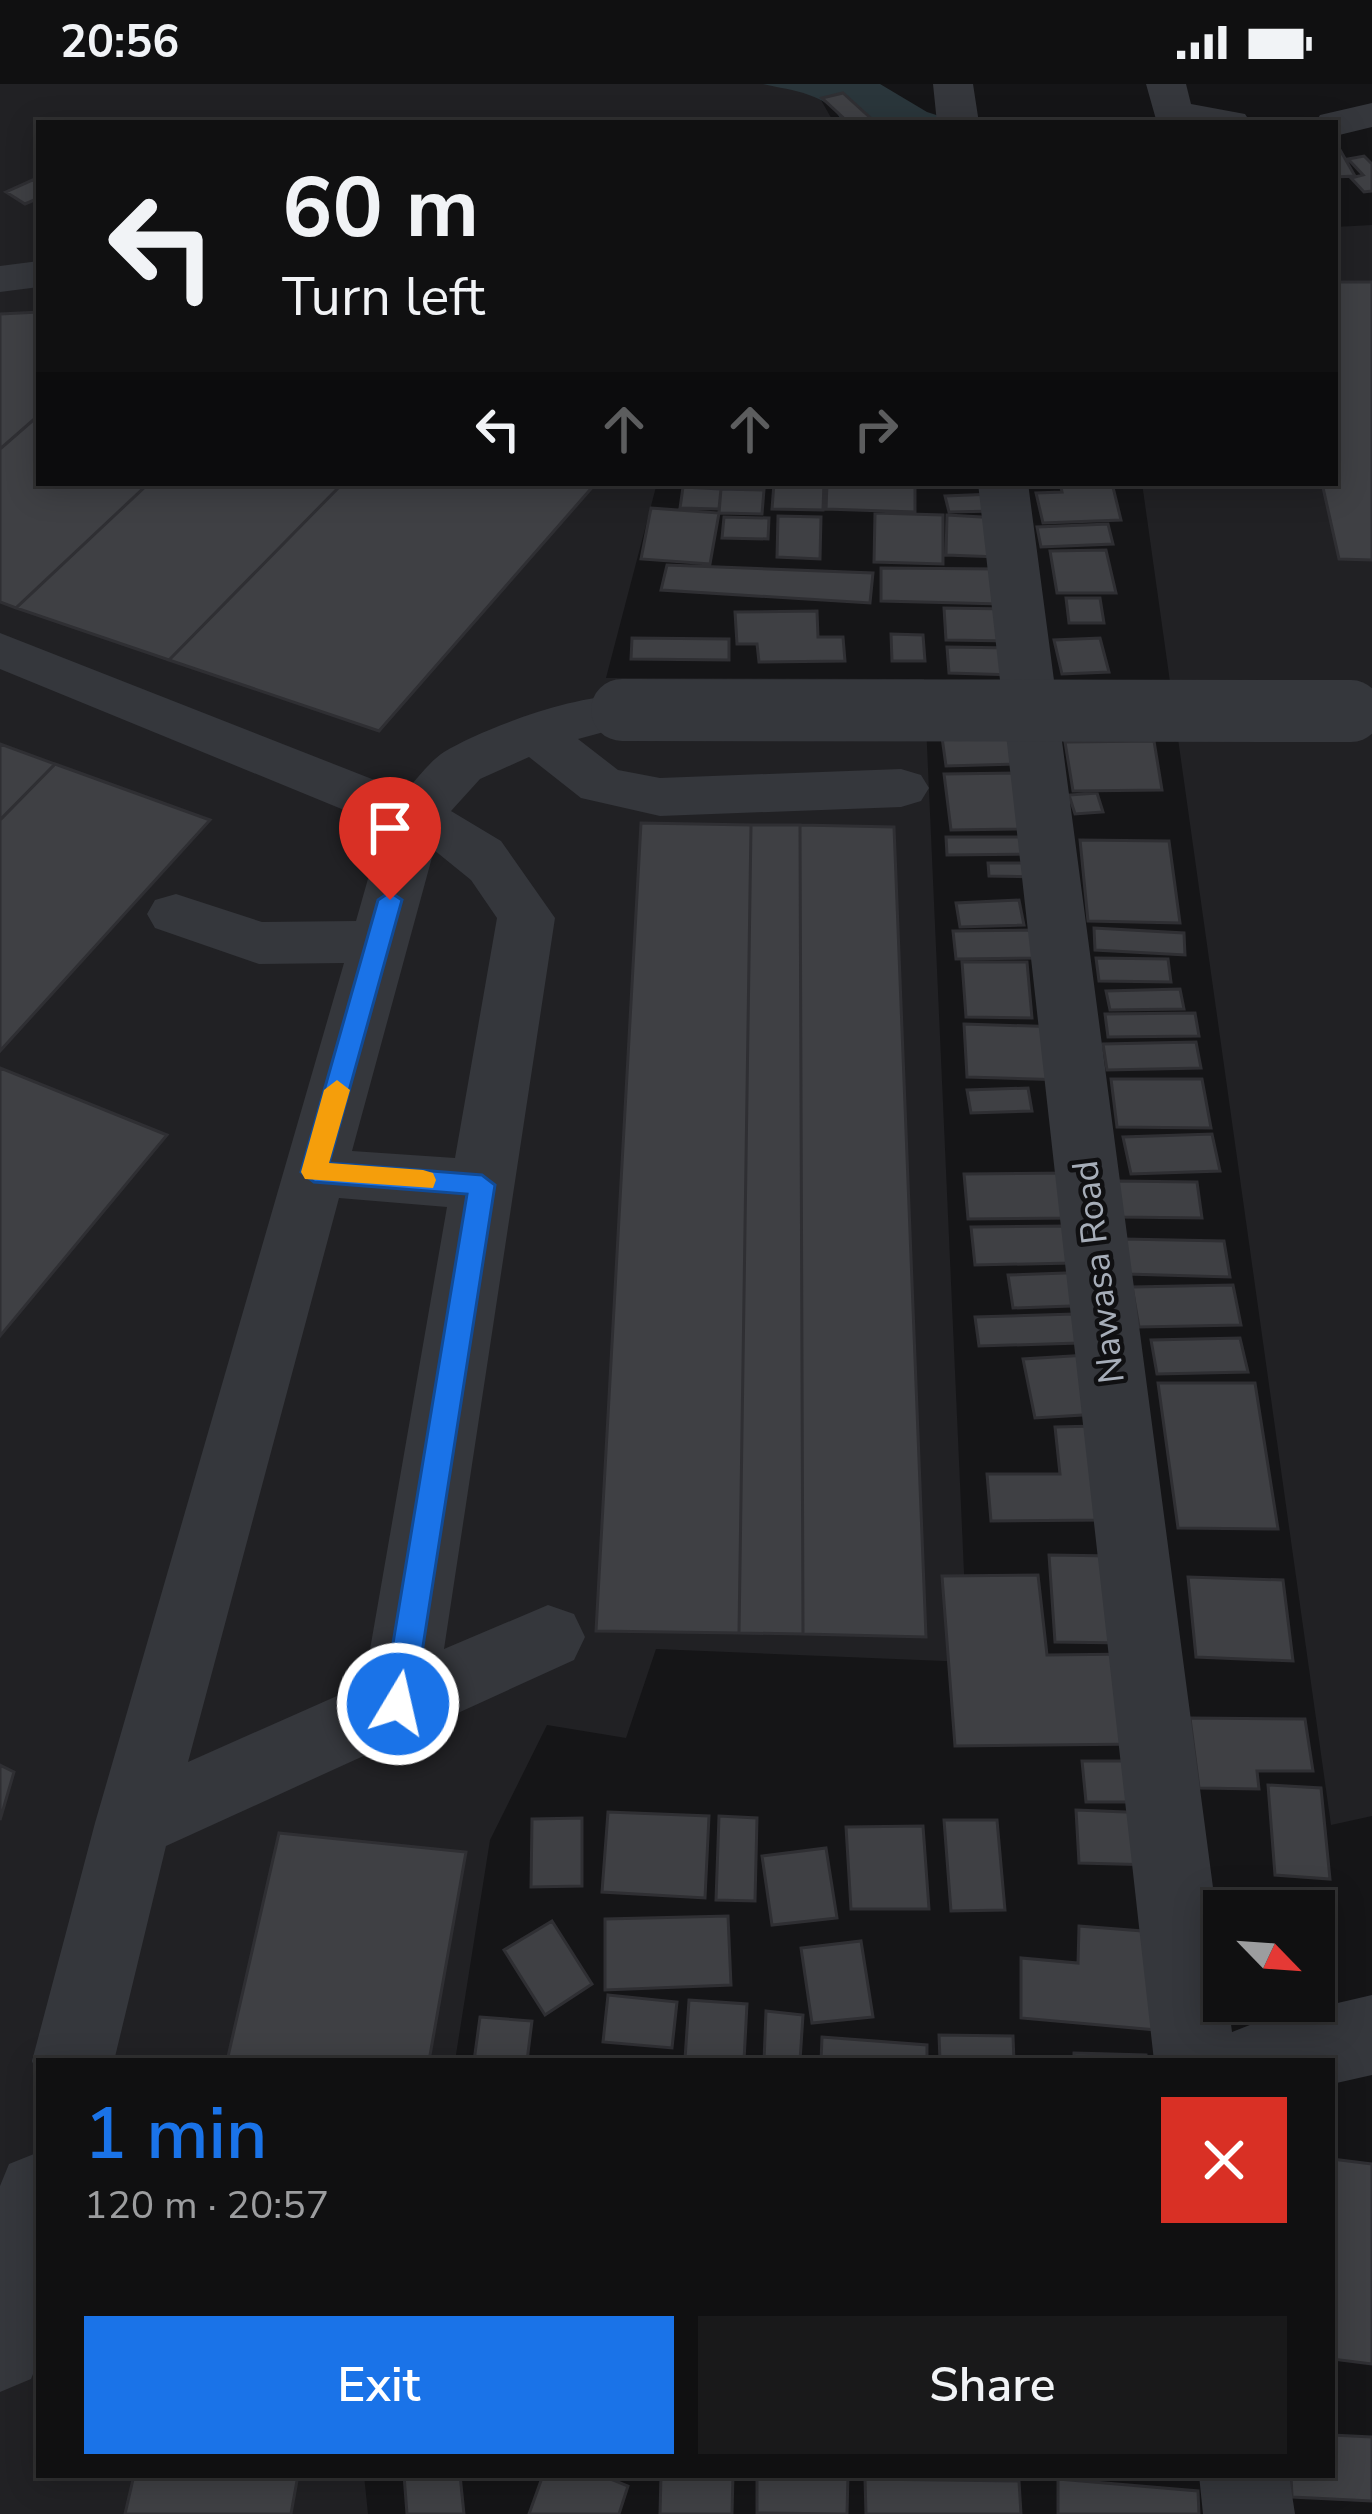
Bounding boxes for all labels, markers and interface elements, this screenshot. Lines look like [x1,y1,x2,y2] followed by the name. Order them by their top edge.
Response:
[60,12,179,73] text: 20:56
[282,151,479,266] text: 60 m
[84,168,240,324] icon: left
[282,260,485,334] text: Turn left
[465,396,531,462] icon: left
[591,396,657,462] icon: ahead
[717,396,783,462] icon: ahead
[843,396,909,462] icon: right
[339,777,441,900] pin
[357,795,423,861] icon: arrive
[1061,1158,1137,1386] street label: Nawasa Road
[335,1641,461,1767] position arrow
[1203,1890,1335,2022] north arrow
[1203,1890,1335,2022] map controls
[84,2085,267,2183] text: 1 min
[1161,2097,1287,2223] button: close
[84,2179,329,2232] text: 120 m · 20:57
[84,2316,674,2454] button: Exit
[698,2316,1287,2454] button: Share

